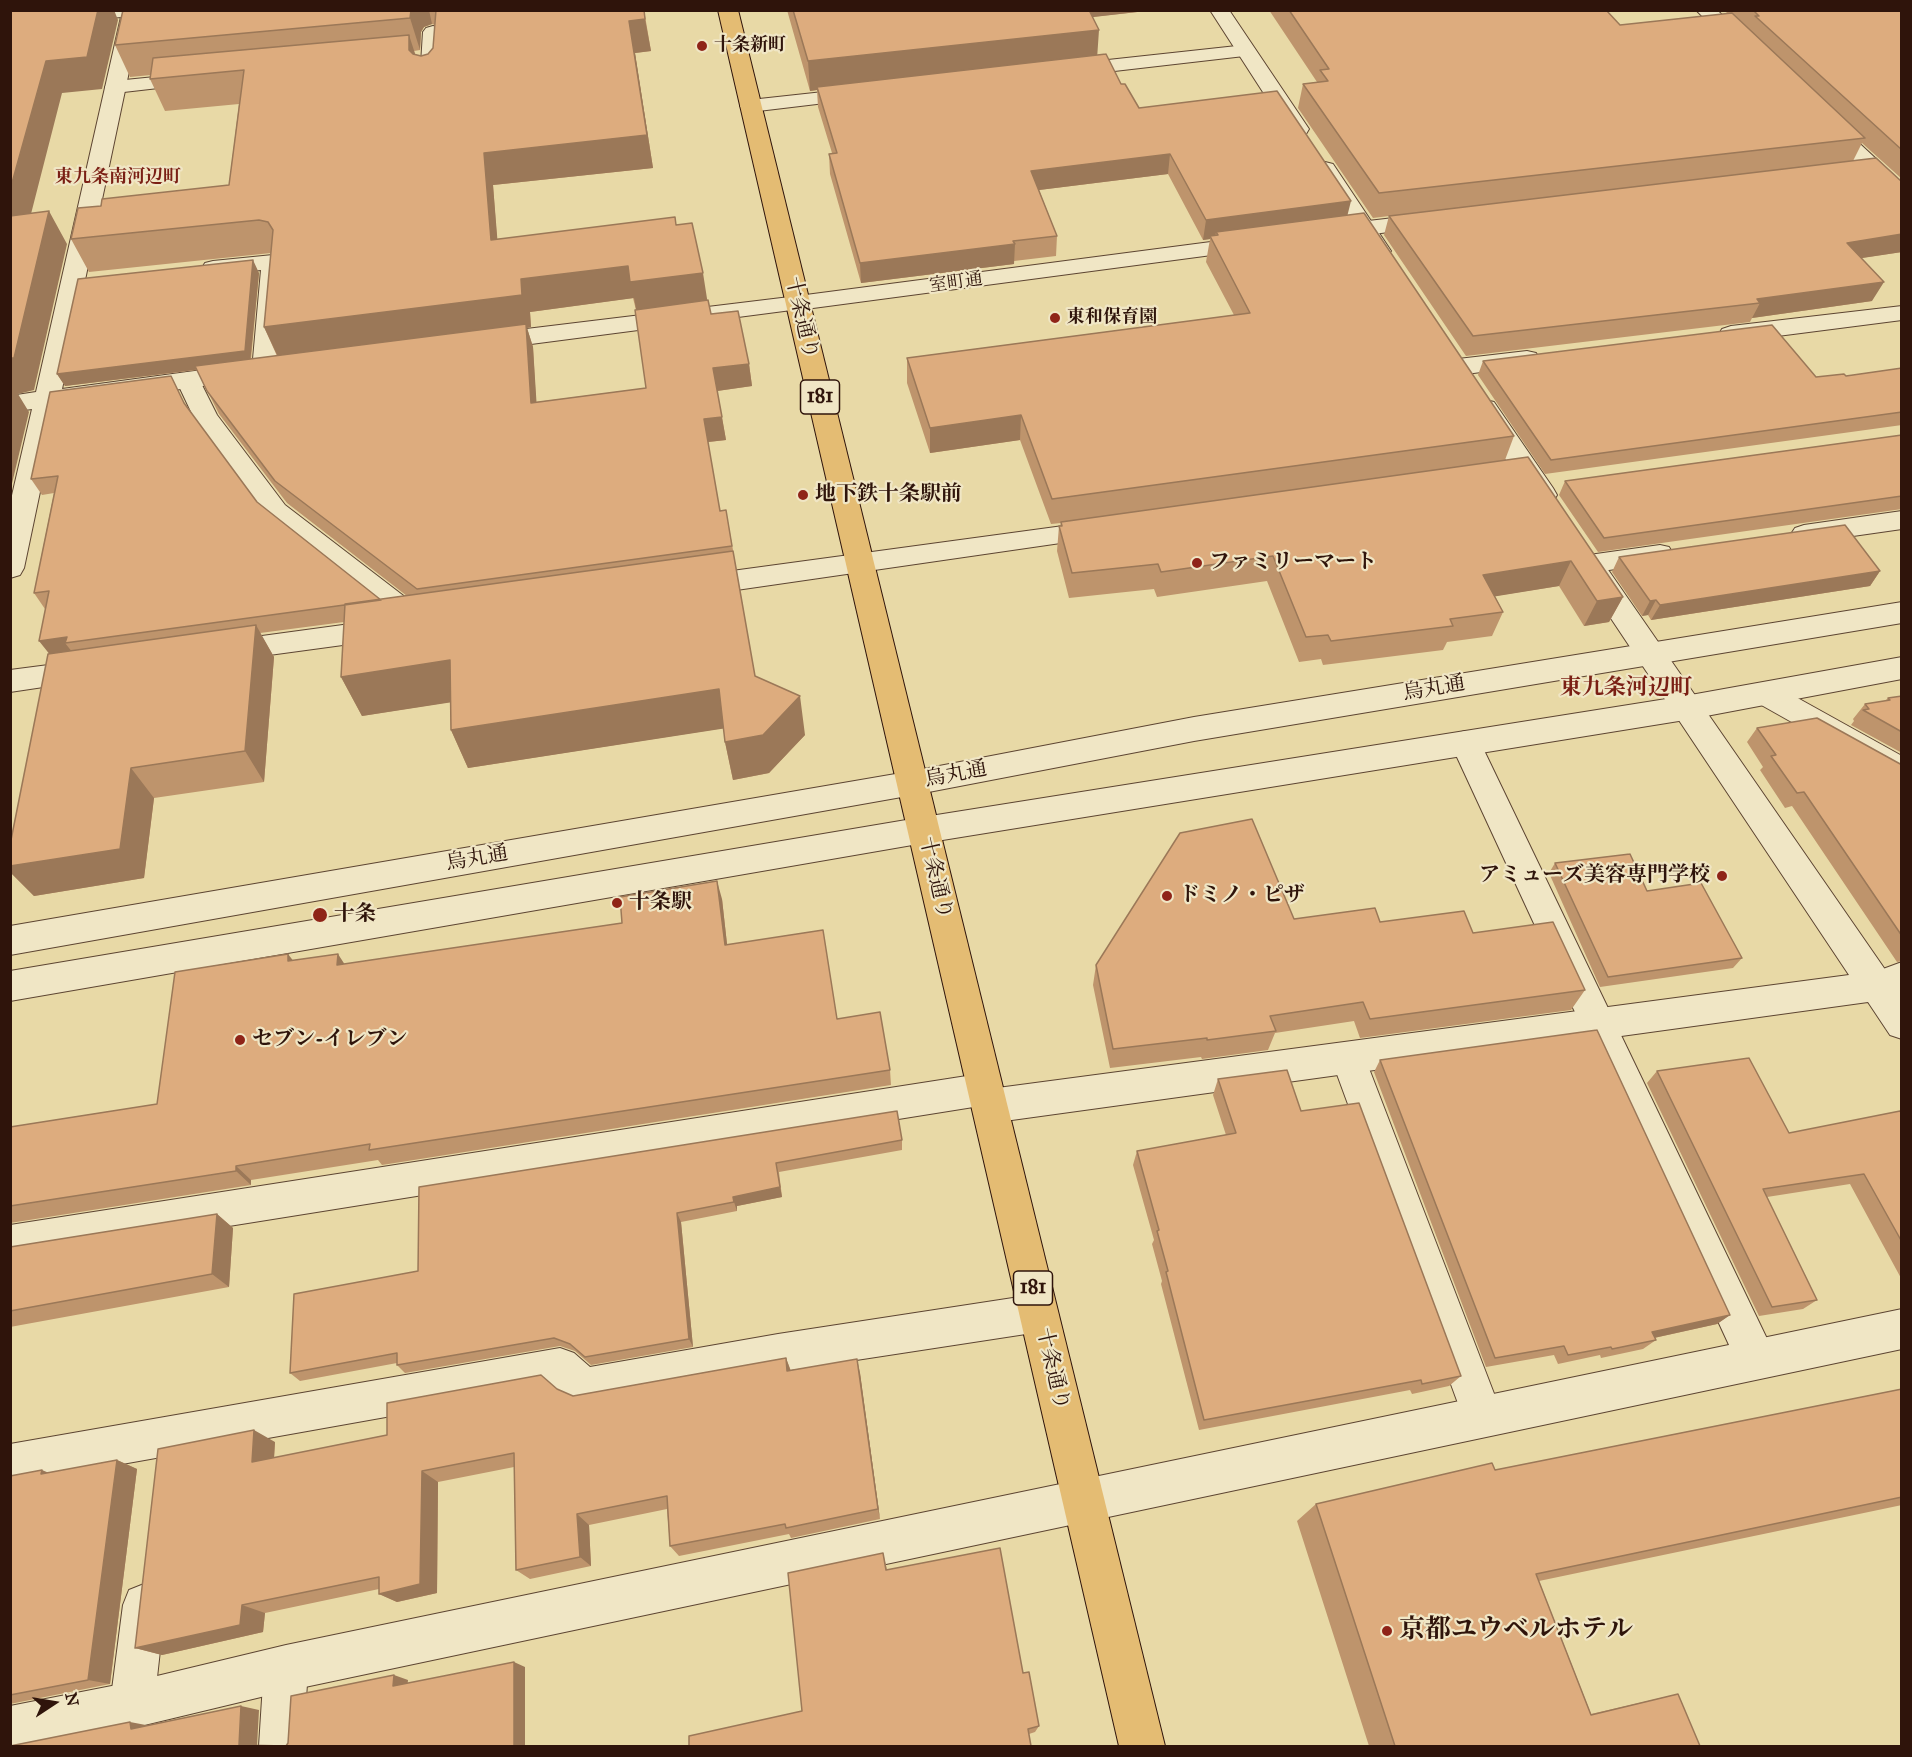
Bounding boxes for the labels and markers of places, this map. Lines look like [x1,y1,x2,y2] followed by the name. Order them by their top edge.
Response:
[714,35,786,57] place label: 十条新町
[695,39,709,53] marker: 十条新町
[1067,307,1157,329] place label: 東和保育園
[1048,311,1062,325] marker: 東和保育園
[815,482,962,508] place label: 地下鉄十条駅前
[796,488,810,502] marker: 地下鉄十条駅前
[1209,550,1377,576] place label: ファミリーマート
[1190,556,1204,570] marker: ファミリーマート
[1479,863,1710,889] place label: アミューズ美容専門学校
[1715,869,1729,883] marker: アミューズ美容専門学校
[1179,883,1305,909] place label: ドミノ・ピザ
[1160,889,1174,903] marker: ドミノ・ピザ
[629,890,692,916] place label: 十条駅
[610,896,624,910] marker: 十条駅
[334,902,376,928] place label: 十条
[311,906,329,924] marker: 十条
[252,1027,408,1053] place label: セブン-イレブン
[233,1033,247,1047] marker: セブン-イレブン
[1399,1615,1633,1647] place label: 京都ユウベルホテル
[1380,1624,1394,1638] marker: 京都ユウベルホテル

